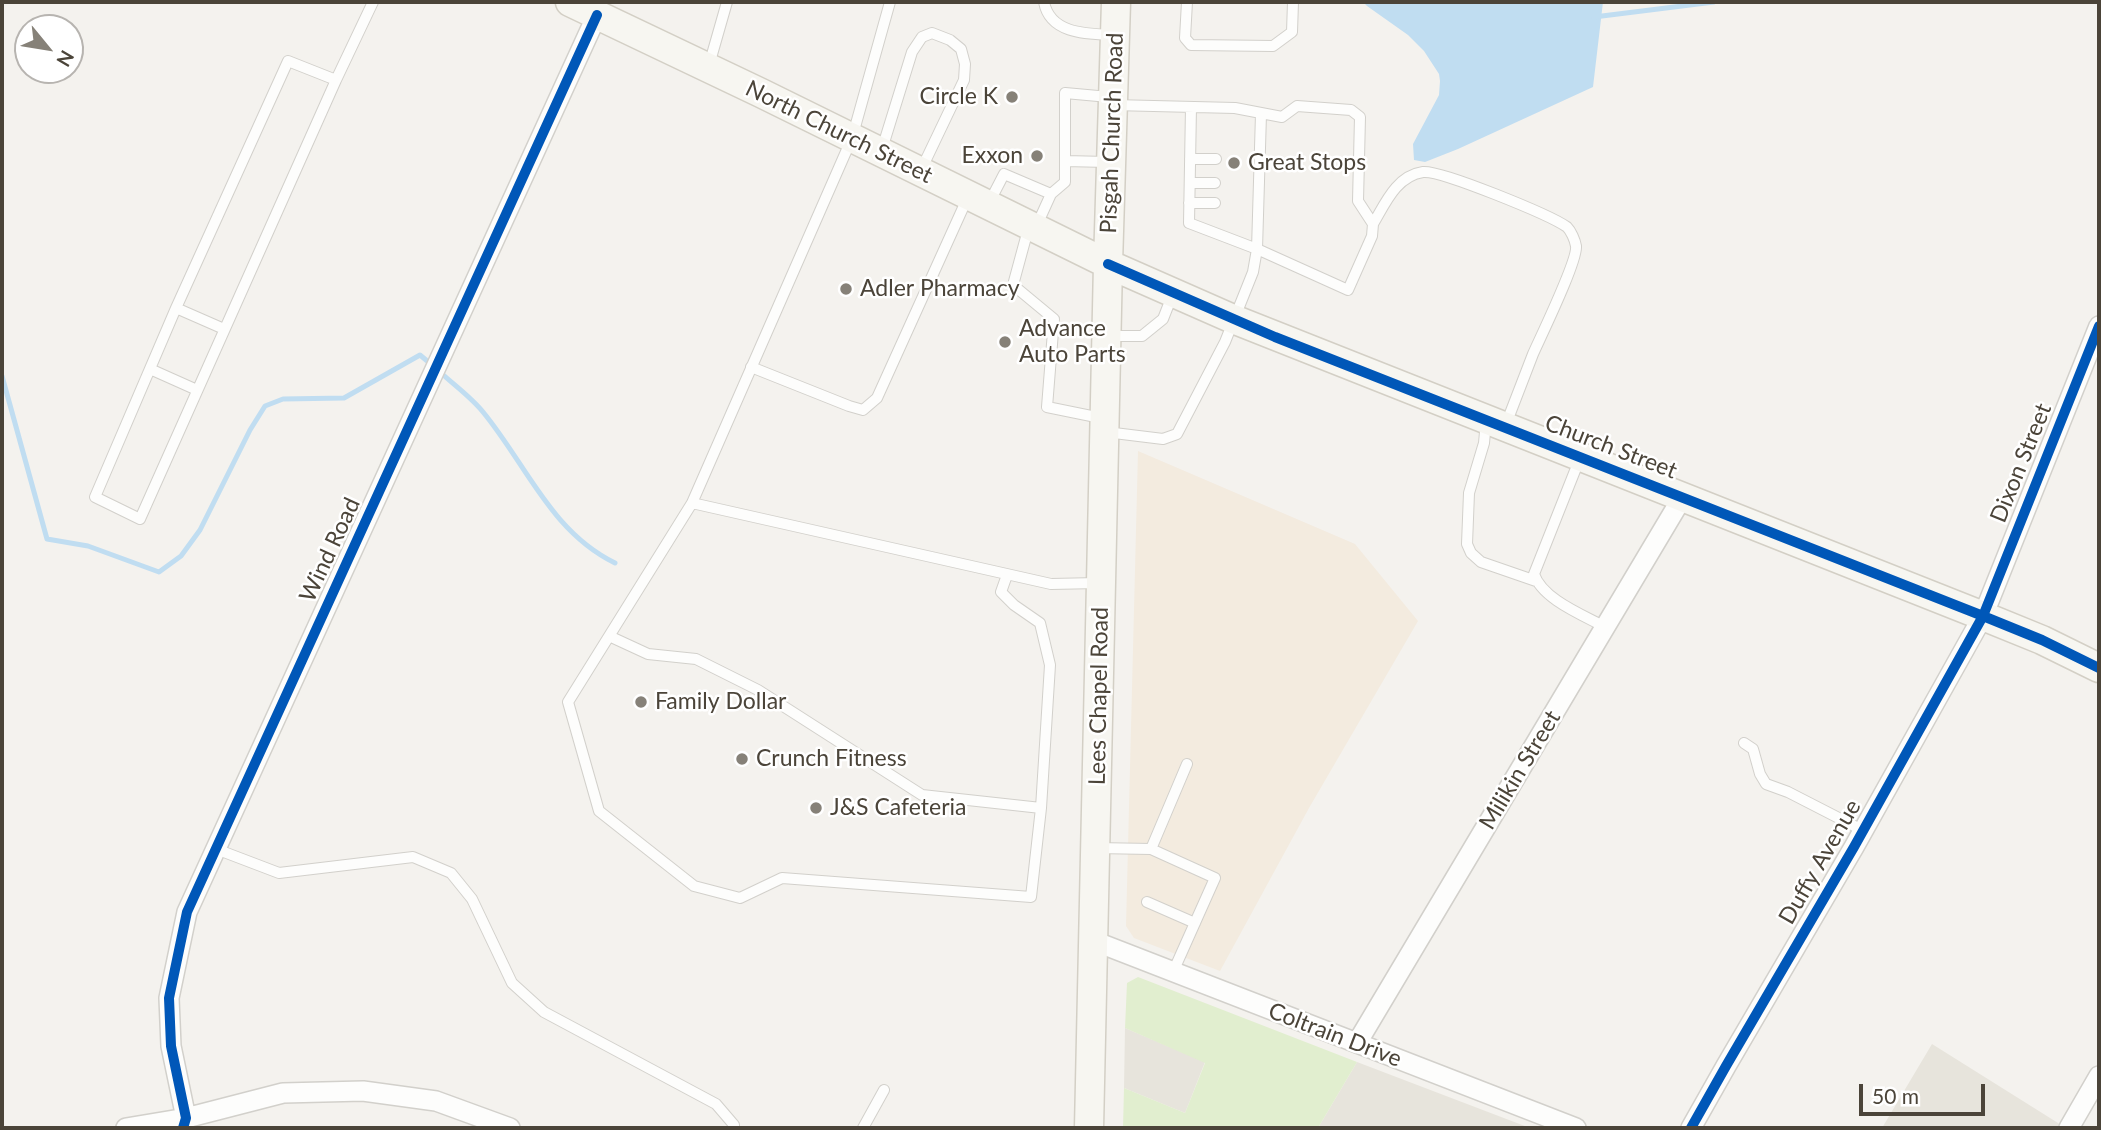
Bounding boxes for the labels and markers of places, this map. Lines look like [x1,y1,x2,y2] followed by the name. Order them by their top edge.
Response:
[920,83,998,111] place label: Circle K
[1004,89,1020,105] marker: Circle K
[961,142,1023,170] place label: Exxon
[1029,148,1045,164] marker: Exxon
[1248,149,1366,177] place label: Great Stops
[1226,155,1242,171] marker: Great Stops
[860,275,1020,303] place label: Adler Pharmacy
[838,281,854,297] marker: Adler Pharmacy
[1019,315,1126,369] place label: Advance Auto Parts
[997,334,1013,350] marker: Advance Auto Parts
[655,688,786,716] place label: Family Dollar
[633,694,649,710] marker: Family Dollar
[756,745,907,773] place label: Crunch Fitness
[734,751,750,767] marker: Crunch Fitness
[830,794,966,822] place label: J&S Cafeteria
[808,800,824,816] marker: J&S Cafeteria

